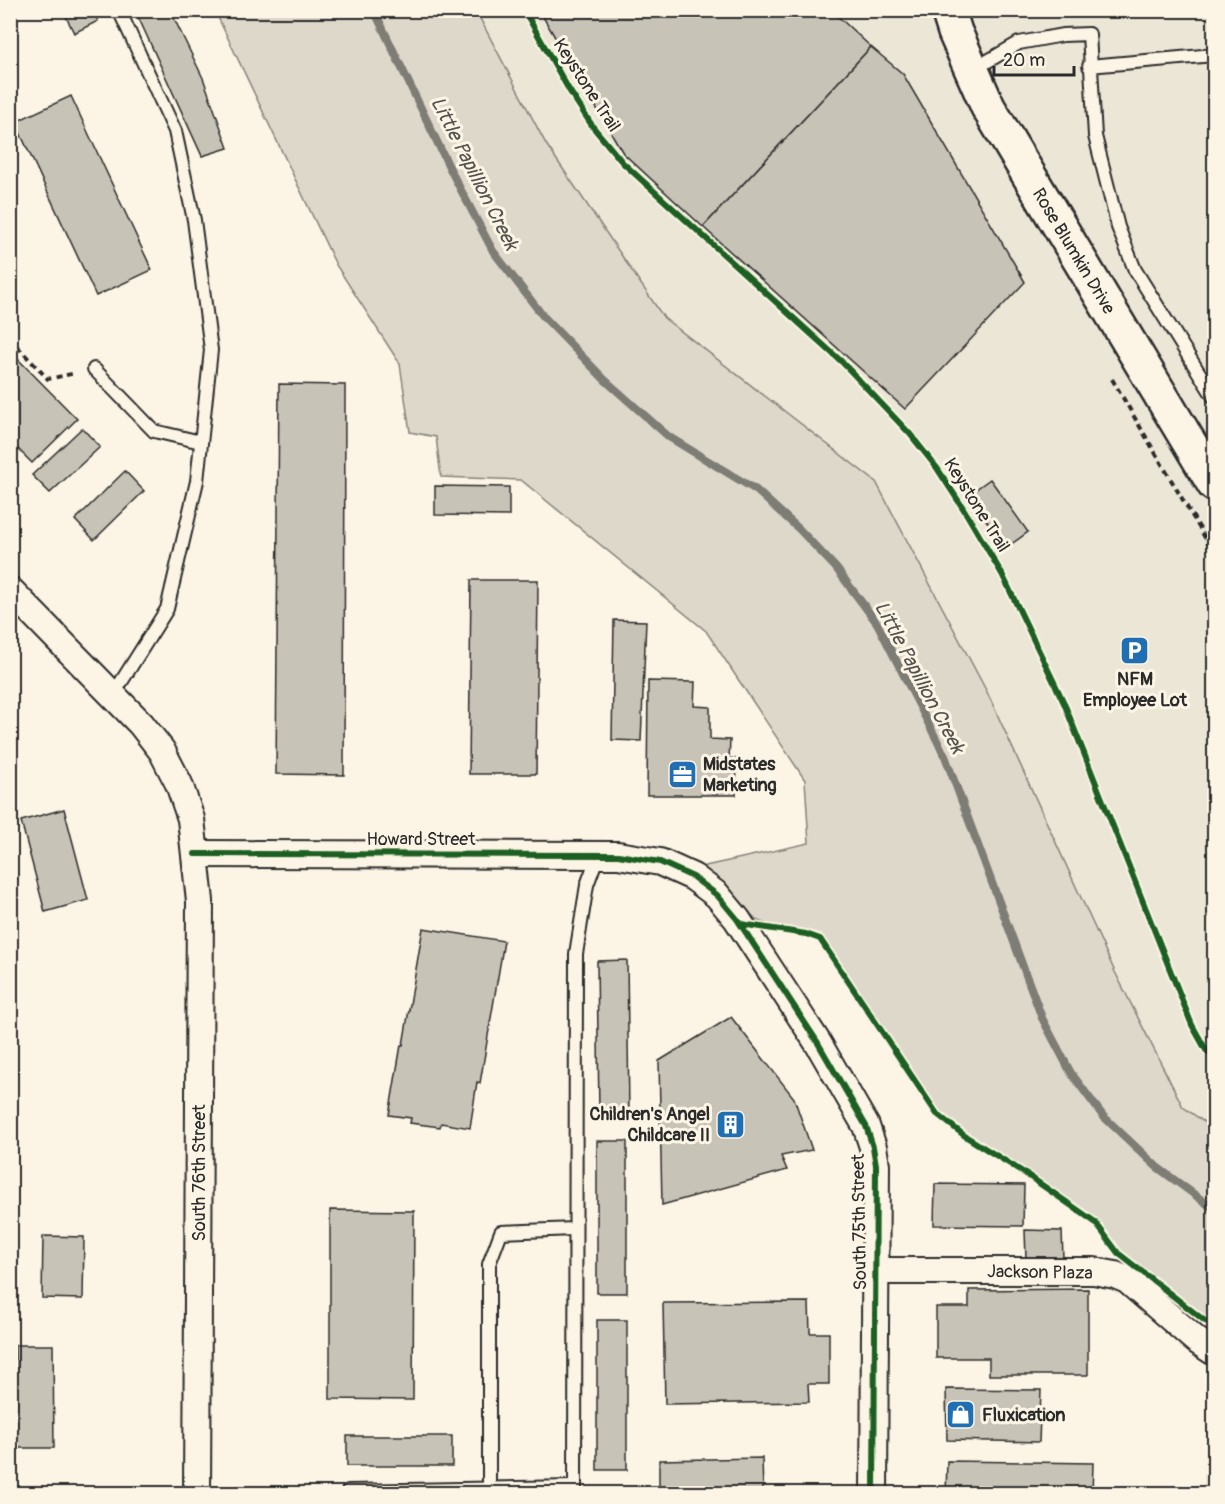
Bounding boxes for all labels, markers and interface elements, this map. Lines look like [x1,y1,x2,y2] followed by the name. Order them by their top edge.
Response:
[548,34,625,136] street label: Keystone Trail
[994,39,1074,77] scale bar
[1003,49,1045,72] text: 20 m
[425,92,525,256] water label: Little Papillion Creek
[1027,184,1120,319] street label: Rose Blumkin Drive
[938,454,1015,557] street label: Keystone Trail
[869,597,971,759] water label: Little Papillion Creek
[1119,634,1151,666] parking icon: NFM Employee Lot
[1083,668,1188,712] place label: NFM Employee Lot
[703,753,777,797] place label: Midstates Marketing
[666,758,698,790] office icon: Midstates Marketing
[366,828,476,851] street label: Howard Street
[590,1103,710,1147] place label: Children's Angel Childcare II
[188,1104,211,1242] street label: South 76th Street
[715,1108,747,1140] building icon: Children's Angel Childcare II
[847,1153,872,1290] street label: South 75th Street
[987,1260,1093,1285] street label: Jackson Plaza
[945,1399,977,1431] shop icon: Fluxication
[982,1404,1065,1427] place label: Fluxication

